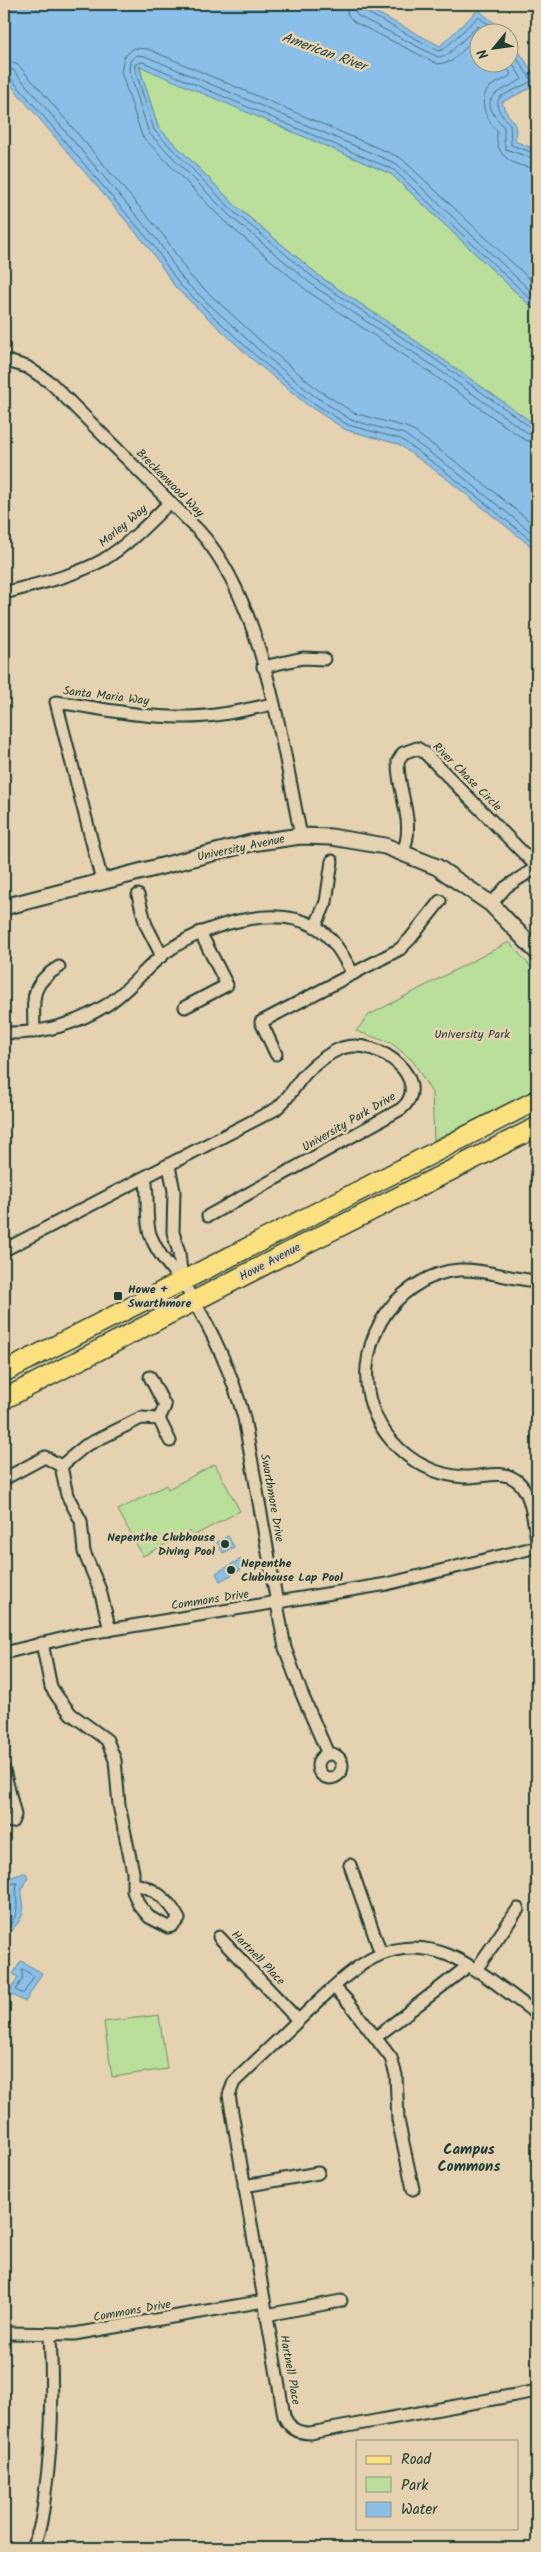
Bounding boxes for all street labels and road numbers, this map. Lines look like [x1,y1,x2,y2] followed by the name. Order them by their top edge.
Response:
[131,444,209,522] street label: Breckenwood Way
[95,500,152,552] street label: Morley Way
[62,681,150,711] street label: Santa Maria Way
[428,738,506,816] street label: River Chase Circle
[195,829,287,867] street label: University Avenue
[299,1087,400,1157] street label: University Park Drive
[236,1238,305,1286] street label: Howe Avenue
[255,1452,289,1544] street label: Swarthmore Drive
[170,1584,251,1616] street label: Commons Drive
[227,1926,290,1990] street label: Hartnell Place
[92,2295,173,2327] street label: Commons Drive
[275,2334,306,2407] street label: Hartnell Place

